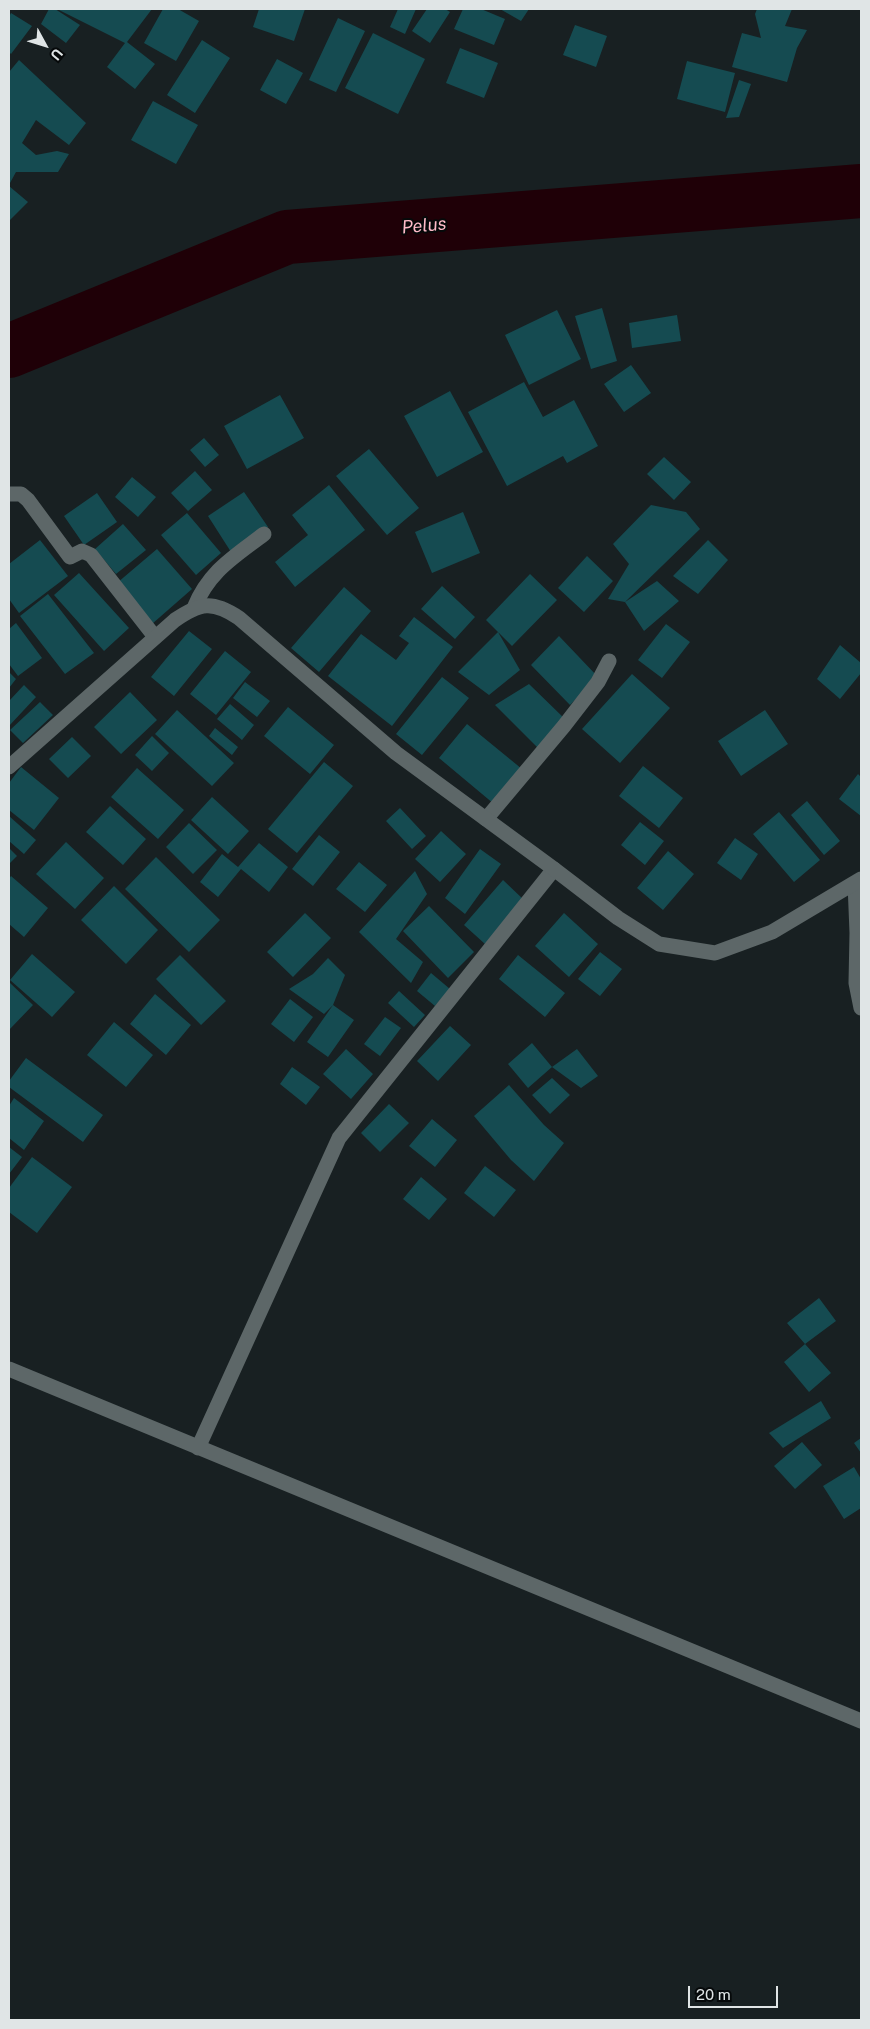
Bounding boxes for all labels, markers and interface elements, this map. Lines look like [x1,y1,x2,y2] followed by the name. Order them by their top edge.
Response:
[20,20,70,70] north arrow
[47,45,66,63] text: U
[401,213,447,239] water label: Pelus
[690,1976,780,2008] scale bar
[696,1986,731,2003] text: 20 m

